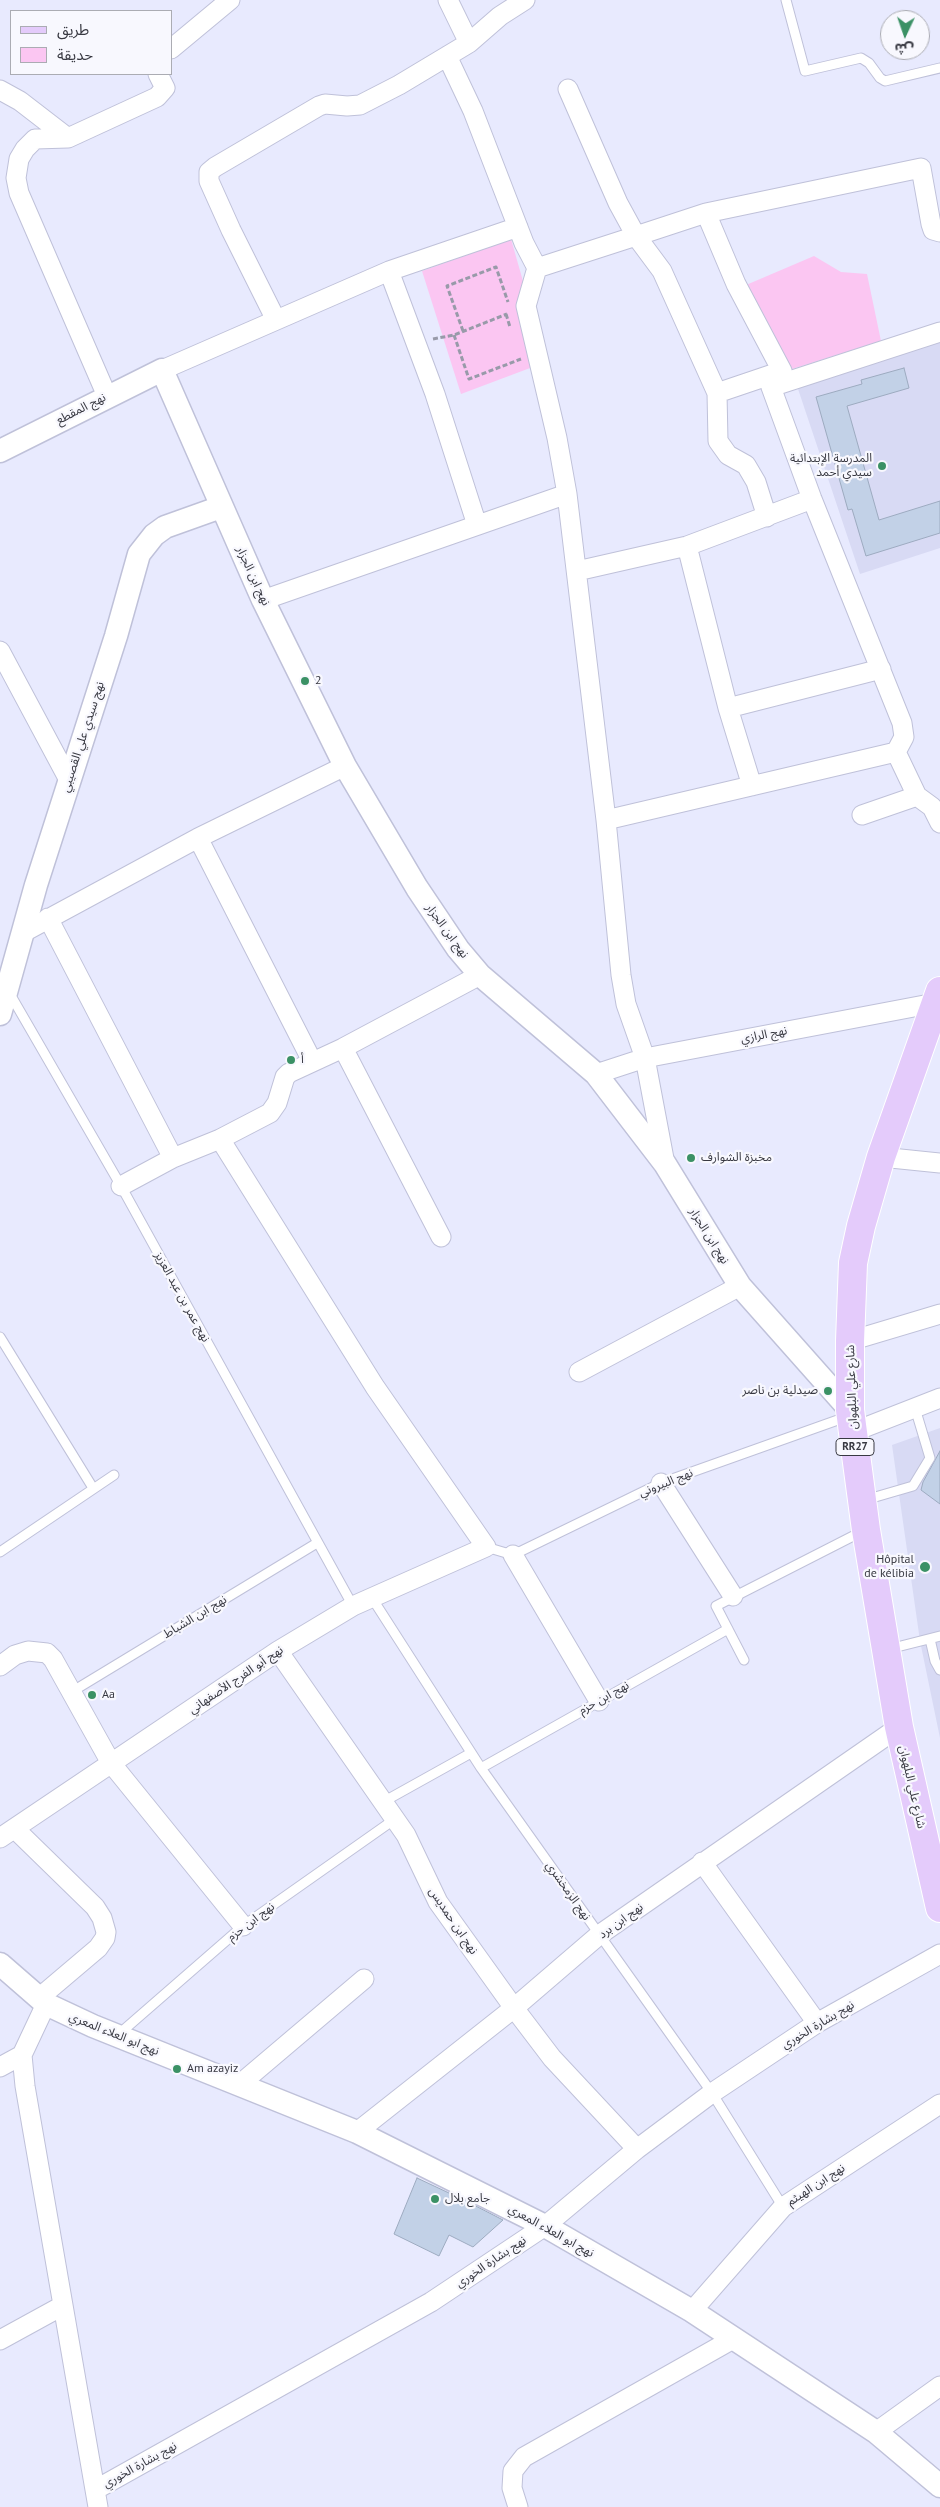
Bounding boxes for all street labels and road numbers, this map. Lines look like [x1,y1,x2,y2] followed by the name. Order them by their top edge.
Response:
[54,390,108,428] street label: نهج المقطع
[233,544,273,608] street label: نهج ابن الجزار
[58,680,108,794] street label: نهج سيدي علي القصيبي
[422,901,472,961] street label: نهج ابن الجزار
[740,1023,788,1047] street label: نهج الرازي
[686,1205,732,1267] street label: نهج ابن الجزار
[151,1249,213,1345] street label: نهج عمر بن عبد العزيز
[843,1344,861,1430] street label: شارع علي البلهوان
[836,1438,874,1455] road number: RR27
[637,1466,695,1500] street label: نهج البيروني
[161,1592,229,1642] street label: نهج ابن الشباط
[186,1643,286,1717] street label: نهج أبو الفرج الأصفهاني
[576,1678,632,1718] street label: نهج ابن حزم
[895,1744,929,1830] street label: شارع علي البلهوان
[542,1859,594,1923] street label: نهج الزمخشري
[425,1885,481,1957] street label: نهج ابن حمديس
[225,1900,277,1944] street label: نهج ابن حزم
[596,1900,646,1942] street label: نهج ابن برد
[779,1998,857,2052] street label: نهج بشارة الخوري
[67,2009,161,2059] street label: نهج ابو العلاء المعري
[784,2161,848,2209] street label: نهج ابن الهيثم
[506,2201,596,2261] street label: نهج ابو العلاء المعري
[453,2233,529,2291] street label: نهج بشارة الخوري
[101,2439,179,2491] street label: نهج بشارة الخوري

